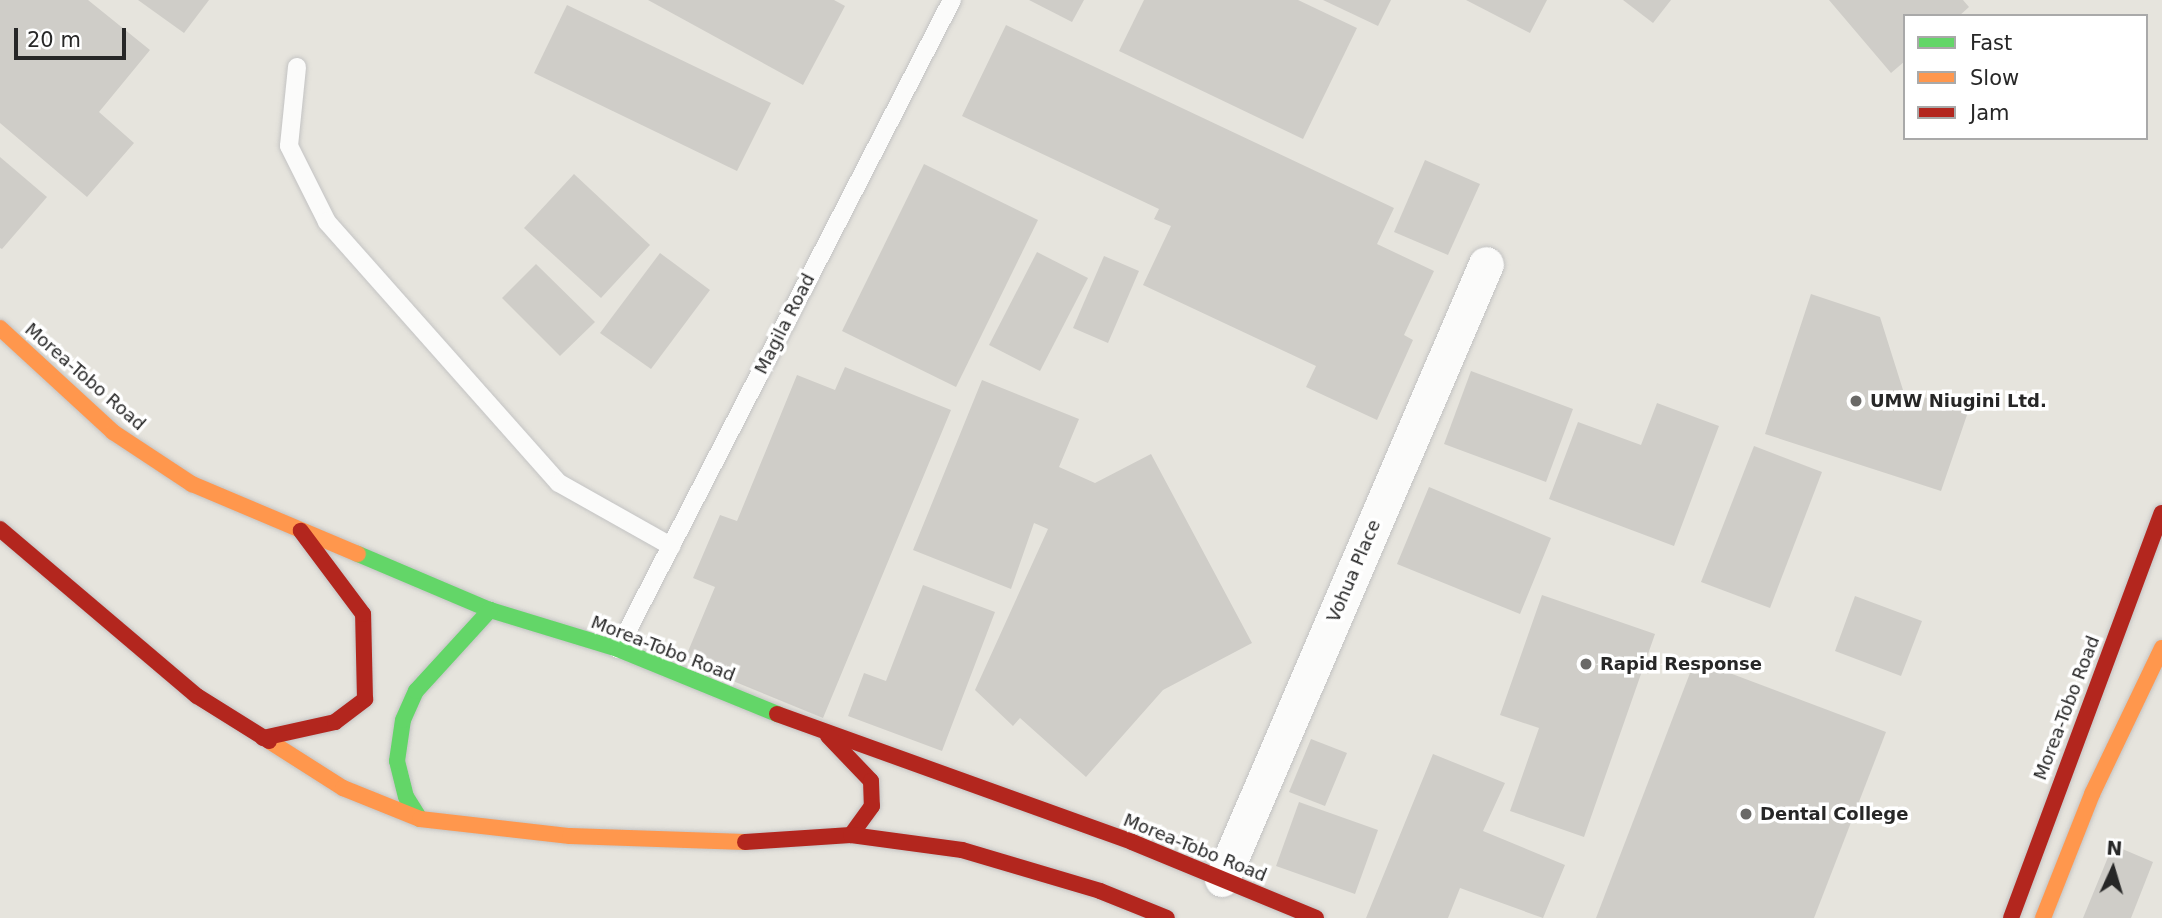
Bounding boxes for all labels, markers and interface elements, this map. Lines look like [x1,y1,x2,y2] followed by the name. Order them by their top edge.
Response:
[18,14,130,58] scale bar
[1903,14,2148,140] legend
[27,28,81,52] text: 20 m
[1970,31,2012,55] text: Fast
[1970,66,2019,90] text: Slow
[1970,101,2010,125] text: Jam
[750,270,820,378] street label: Magila Road
[20,319,150,435] street label: Morea-Tobo Road
[1870,390,2047,412] place label: UMW Niugini Ltd.
[1848,393,1864,409] marker: UMW Niugini Ltd.
[1323,516,1385,626] street label: Vohua Place
[588,612,738,686] street label: Morea-Tobo Road
[2030,633,2104,783] street label: Morea-Tobo Road
[1600,653,1762,675] place label: Rapid Response
[1578,656,1594,672] marker: Rapid Response
[1760,803,1908,825] place label: Dental College
[1738,806,1754,822] marker: Dental College
[1120,809,1270,887] street label: Morea-Tobo Road
[2078,834,2148,904] north arrow
[2106,837,2123,860] text: N

